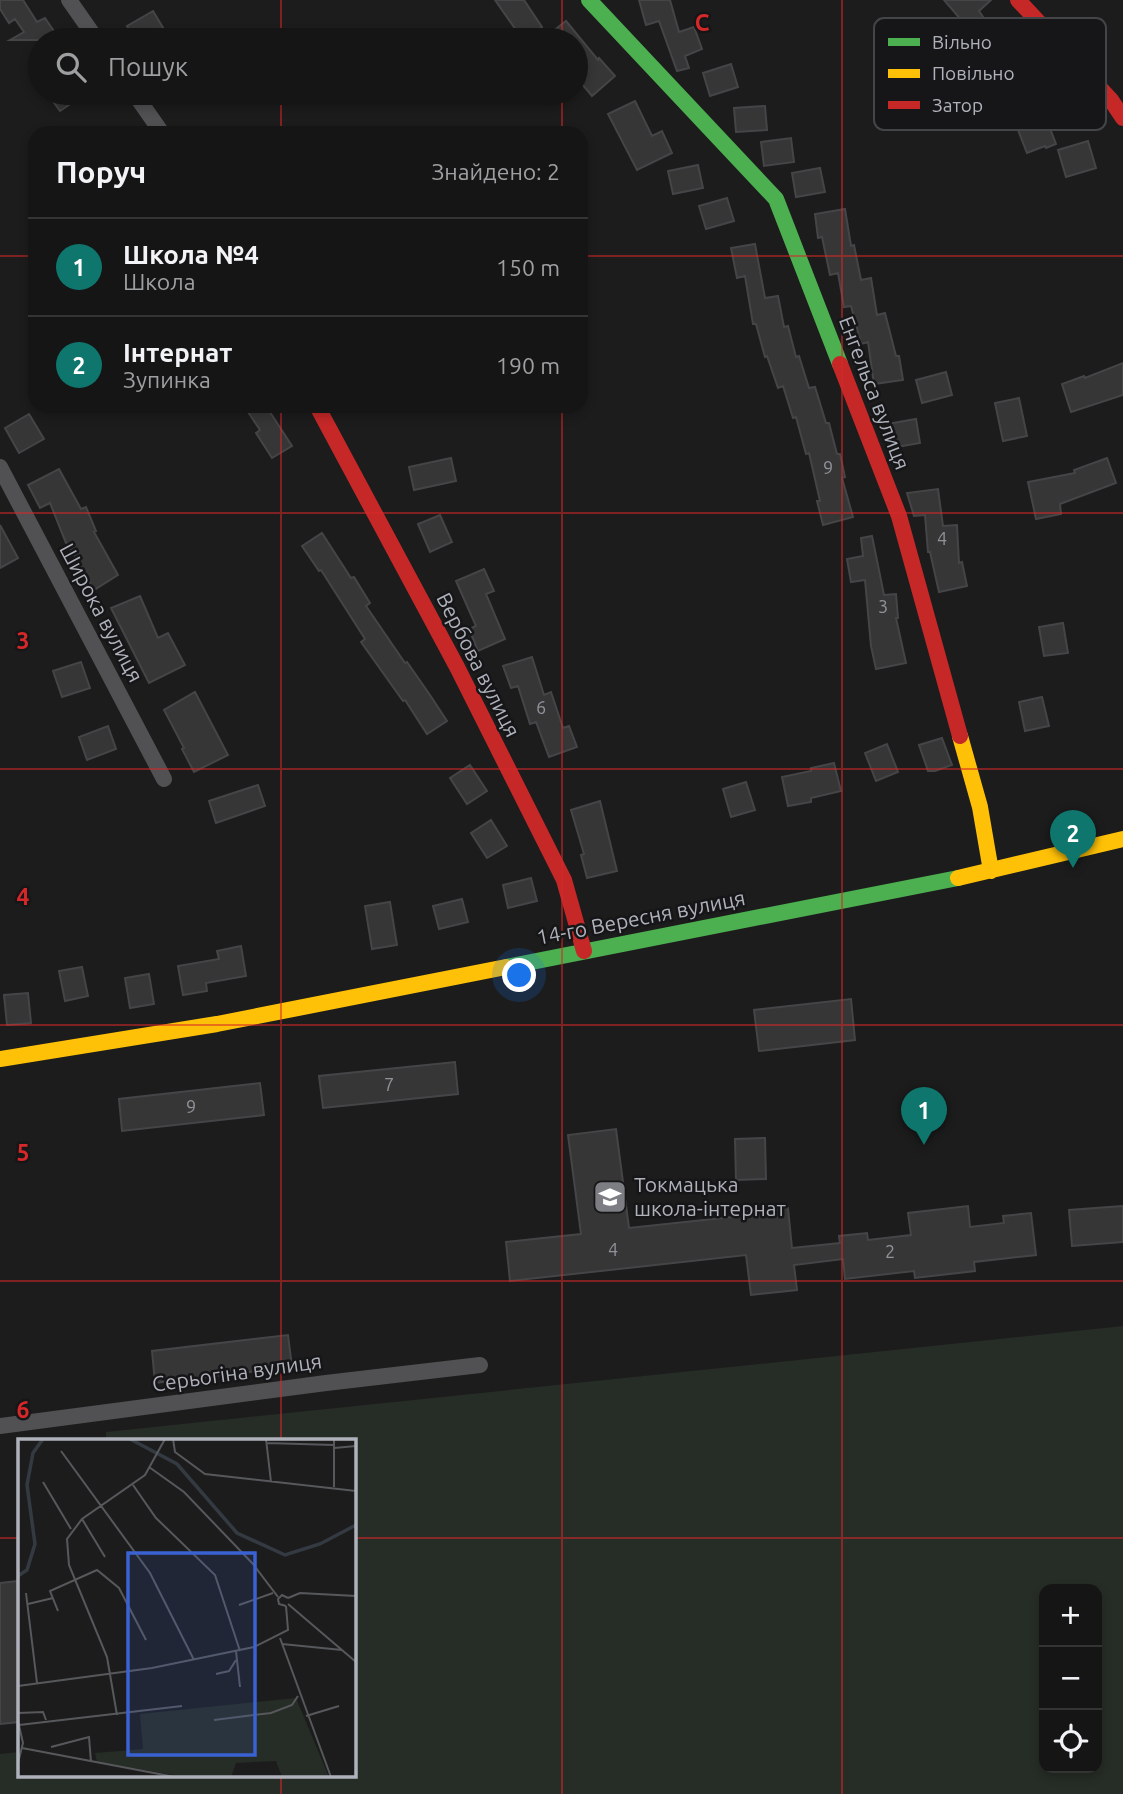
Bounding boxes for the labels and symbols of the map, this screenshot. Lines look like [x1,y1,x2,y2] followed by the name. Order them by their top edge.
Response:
[695,10,710,35] text: C
[874,18,1106,130] legend
[932,31,992,53] text: Вільно
[932,62,1015,84] text: Повільно
[932,94,983,116] text: Затор
[835,313,915,473] street label: Енгельса вулиця
[823,457,833,477] house number: 9
[937,528,947,548] house number: 4
[55,539,148,686] street label: Широка вулиця
[432,588,526,741] street label: Вербова вулиця
[878,596,888,616] house number: 3
[17,628,29,653] text: 3
[536,697,546,717] house number: 6
[1050,810,1096,868] pin: 2
[17,884,30,909] text: 4
[535,885,747,949] street label: 14-го Вересня вулиця
[502,958,536,992] your location
[384,1074,394,1094] house number: 7
[901,1087,947,1145] pin: 1
[186,1096,196,1116] house number: 9
[17,1140,29,1165] text: 5
[634,1172,787,1220] place label: Токмацька школа-інтернат
[591,1178,629,1216] school or university icon: Токмацька школа-інтернат
[608,1239,618,1259] house number: 4
[885,1241,895,1261] house number: 2
[151,1348,323,1396] street label: Серьогіна вулиця
[17,1397,30,1422] text: 6
[18,1439,355,1776] inset map

